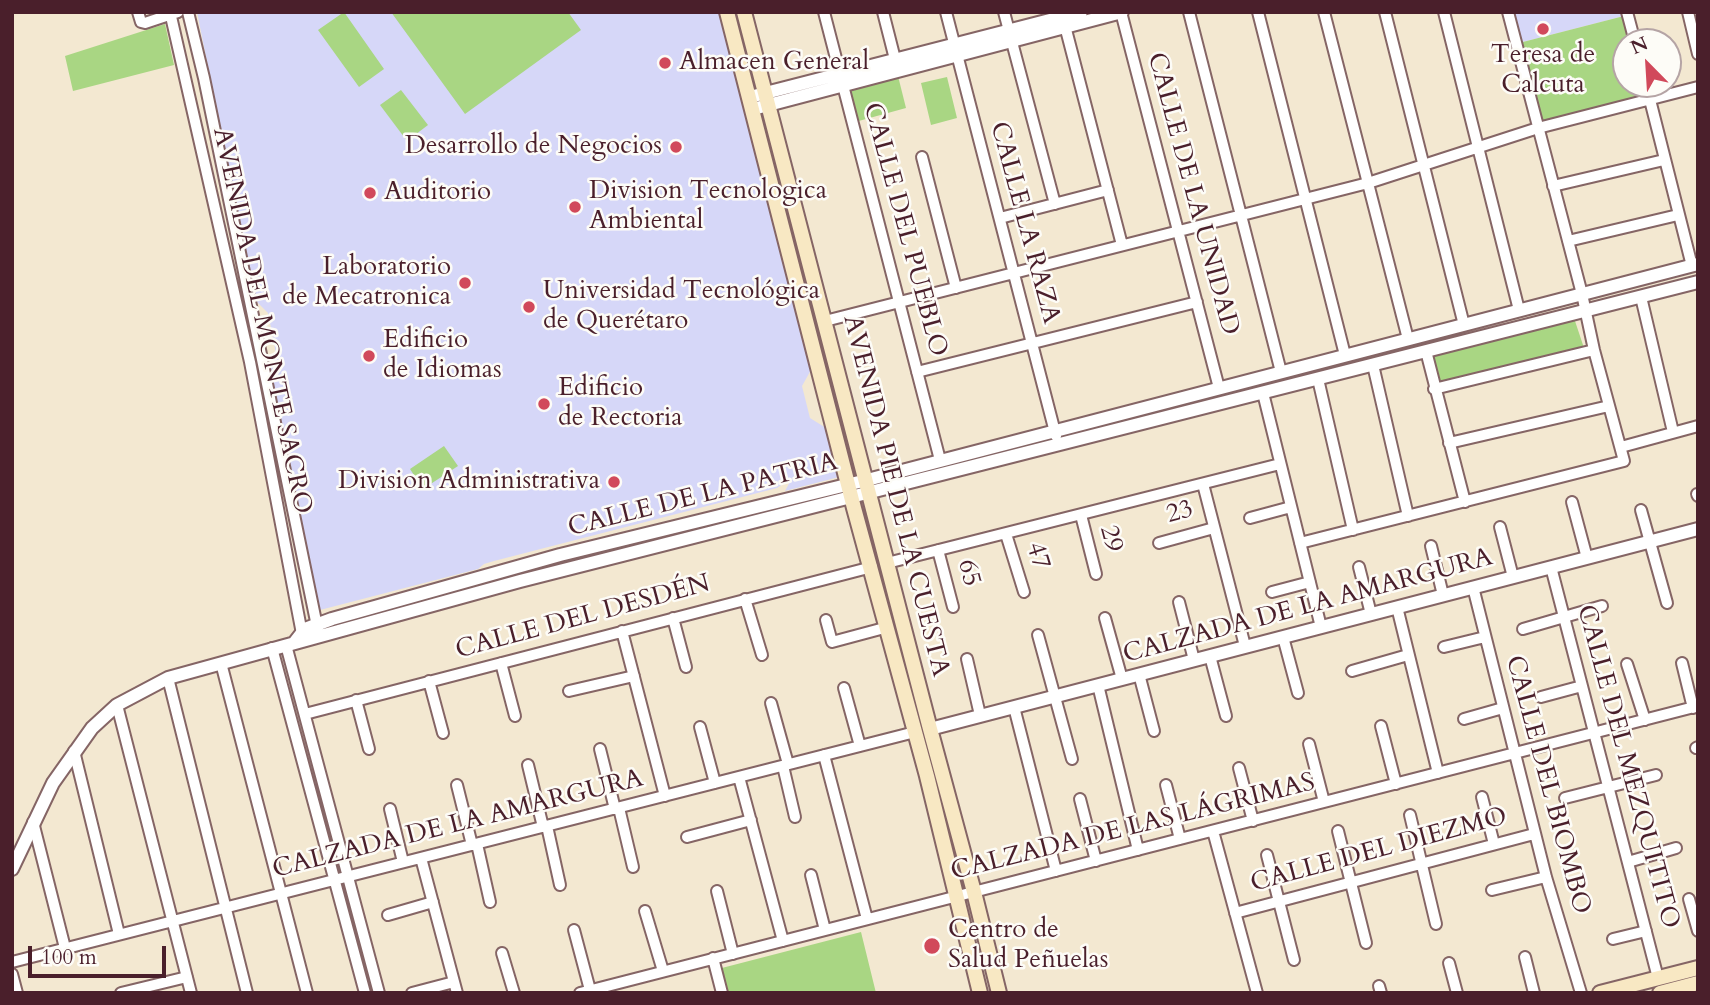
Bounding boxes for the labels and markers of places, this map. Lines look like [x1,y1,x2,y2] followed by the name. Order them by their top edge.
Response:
[1535,21,1551,37] marker: Teresa de Calcuta
[1491,40,1595,102] place label: Teresa de Calcuta
[679,47,869,79] place label: Almacen General
[657,55,673,71] marker: Almacen General
[405,131,662,163] place label: Desarrollo de Negocios
[668,139,684,155] marker: Desarrollo de Negocios
[589,176,827,238] place label: Division Tecnologica Ambiental
[384,177,491,209] place label: Auditorio
[362,185,378,201] marker: Auditorio
[567,199,583,215] marker: Division Tecnologica Ambiental
[282,252,451,314] place label: Laboratorio de Mecatronica
[457,275,473,291] marker: Laboratorio de Mecatronica
[543,276,820,338] place label: Universidad Tecnológica de Querétaro
[521,299,537,315] marker: Universidad Tecnológica de Querétaro
[383,325,502,386] place label: Edificio de Idiomas
[361,348,377,364] marker: Edificio de Idiomas
[558,373,683,434] place label: Edificio de Rectoria
[536,396,552,412] marker: Edificio de Rectoria
[338,466,600,498] place label: Division Administrativa
[606,474,622,490] marker: Division Administrativa
[948,915,1109,976] place label: Centro de Salud Peñuelas
[922,936,942,956] marker: Centro de Salud Peñuelas

